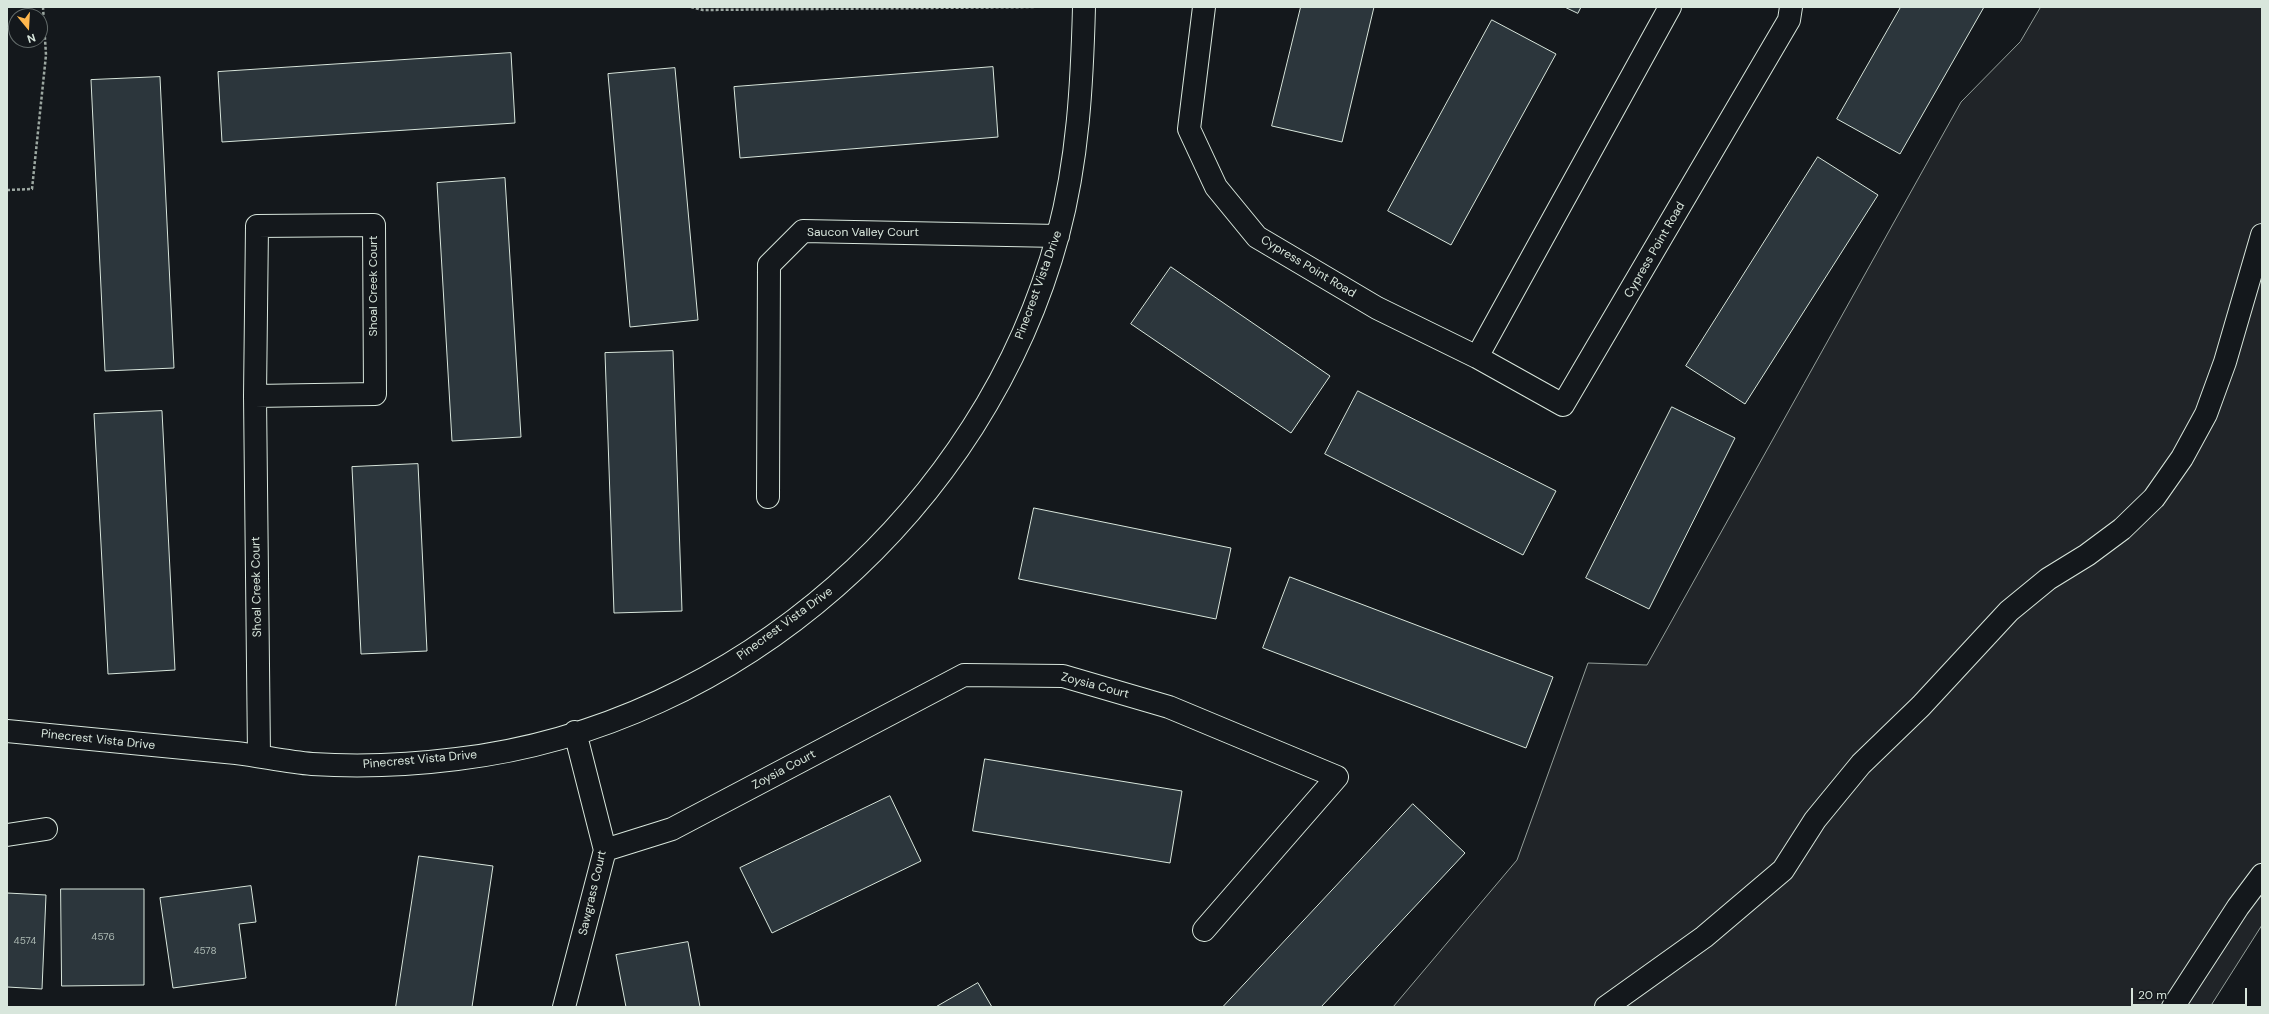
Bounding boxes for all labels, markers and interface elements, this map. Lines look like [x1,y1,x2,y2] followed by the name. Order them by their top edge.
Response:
[8,8,48,48] north arrow
[25,31,37,46] text: N
[1622,199,1688,301] street label: Cypress Point Road
[807,226,919,240] street label: Saucon Valley Court
[1013,229,1065,341] street label: Pinecrest Vista Drive
[1258,233,1358,301] street label: Cypress Point Road
[367,236,381,336] street label: Shoal Creek Court
[249,536,265,638] street label: Shoal Creek Court
[734,584,836,664] street label: Pinecrest Vista Drive
[1059,670,1131,702] street label: Zoysia Court
[40,727,156,753] street label: Pinecrest Vista Drive
[750,747,818,793] street label: Zoysia Court
[362,748,478,772] street label: Pinecrest Vista Drive
[576,849,610,937] street label: Sawgrass Court
[91,931,115,943] house number: 4576
[14,935,36,947] house number: 4574
[193,945,217,957] house number: 4578
[2133,980,2249,1006] scale bar
[2138,987,2167,1003] text: 20 m

